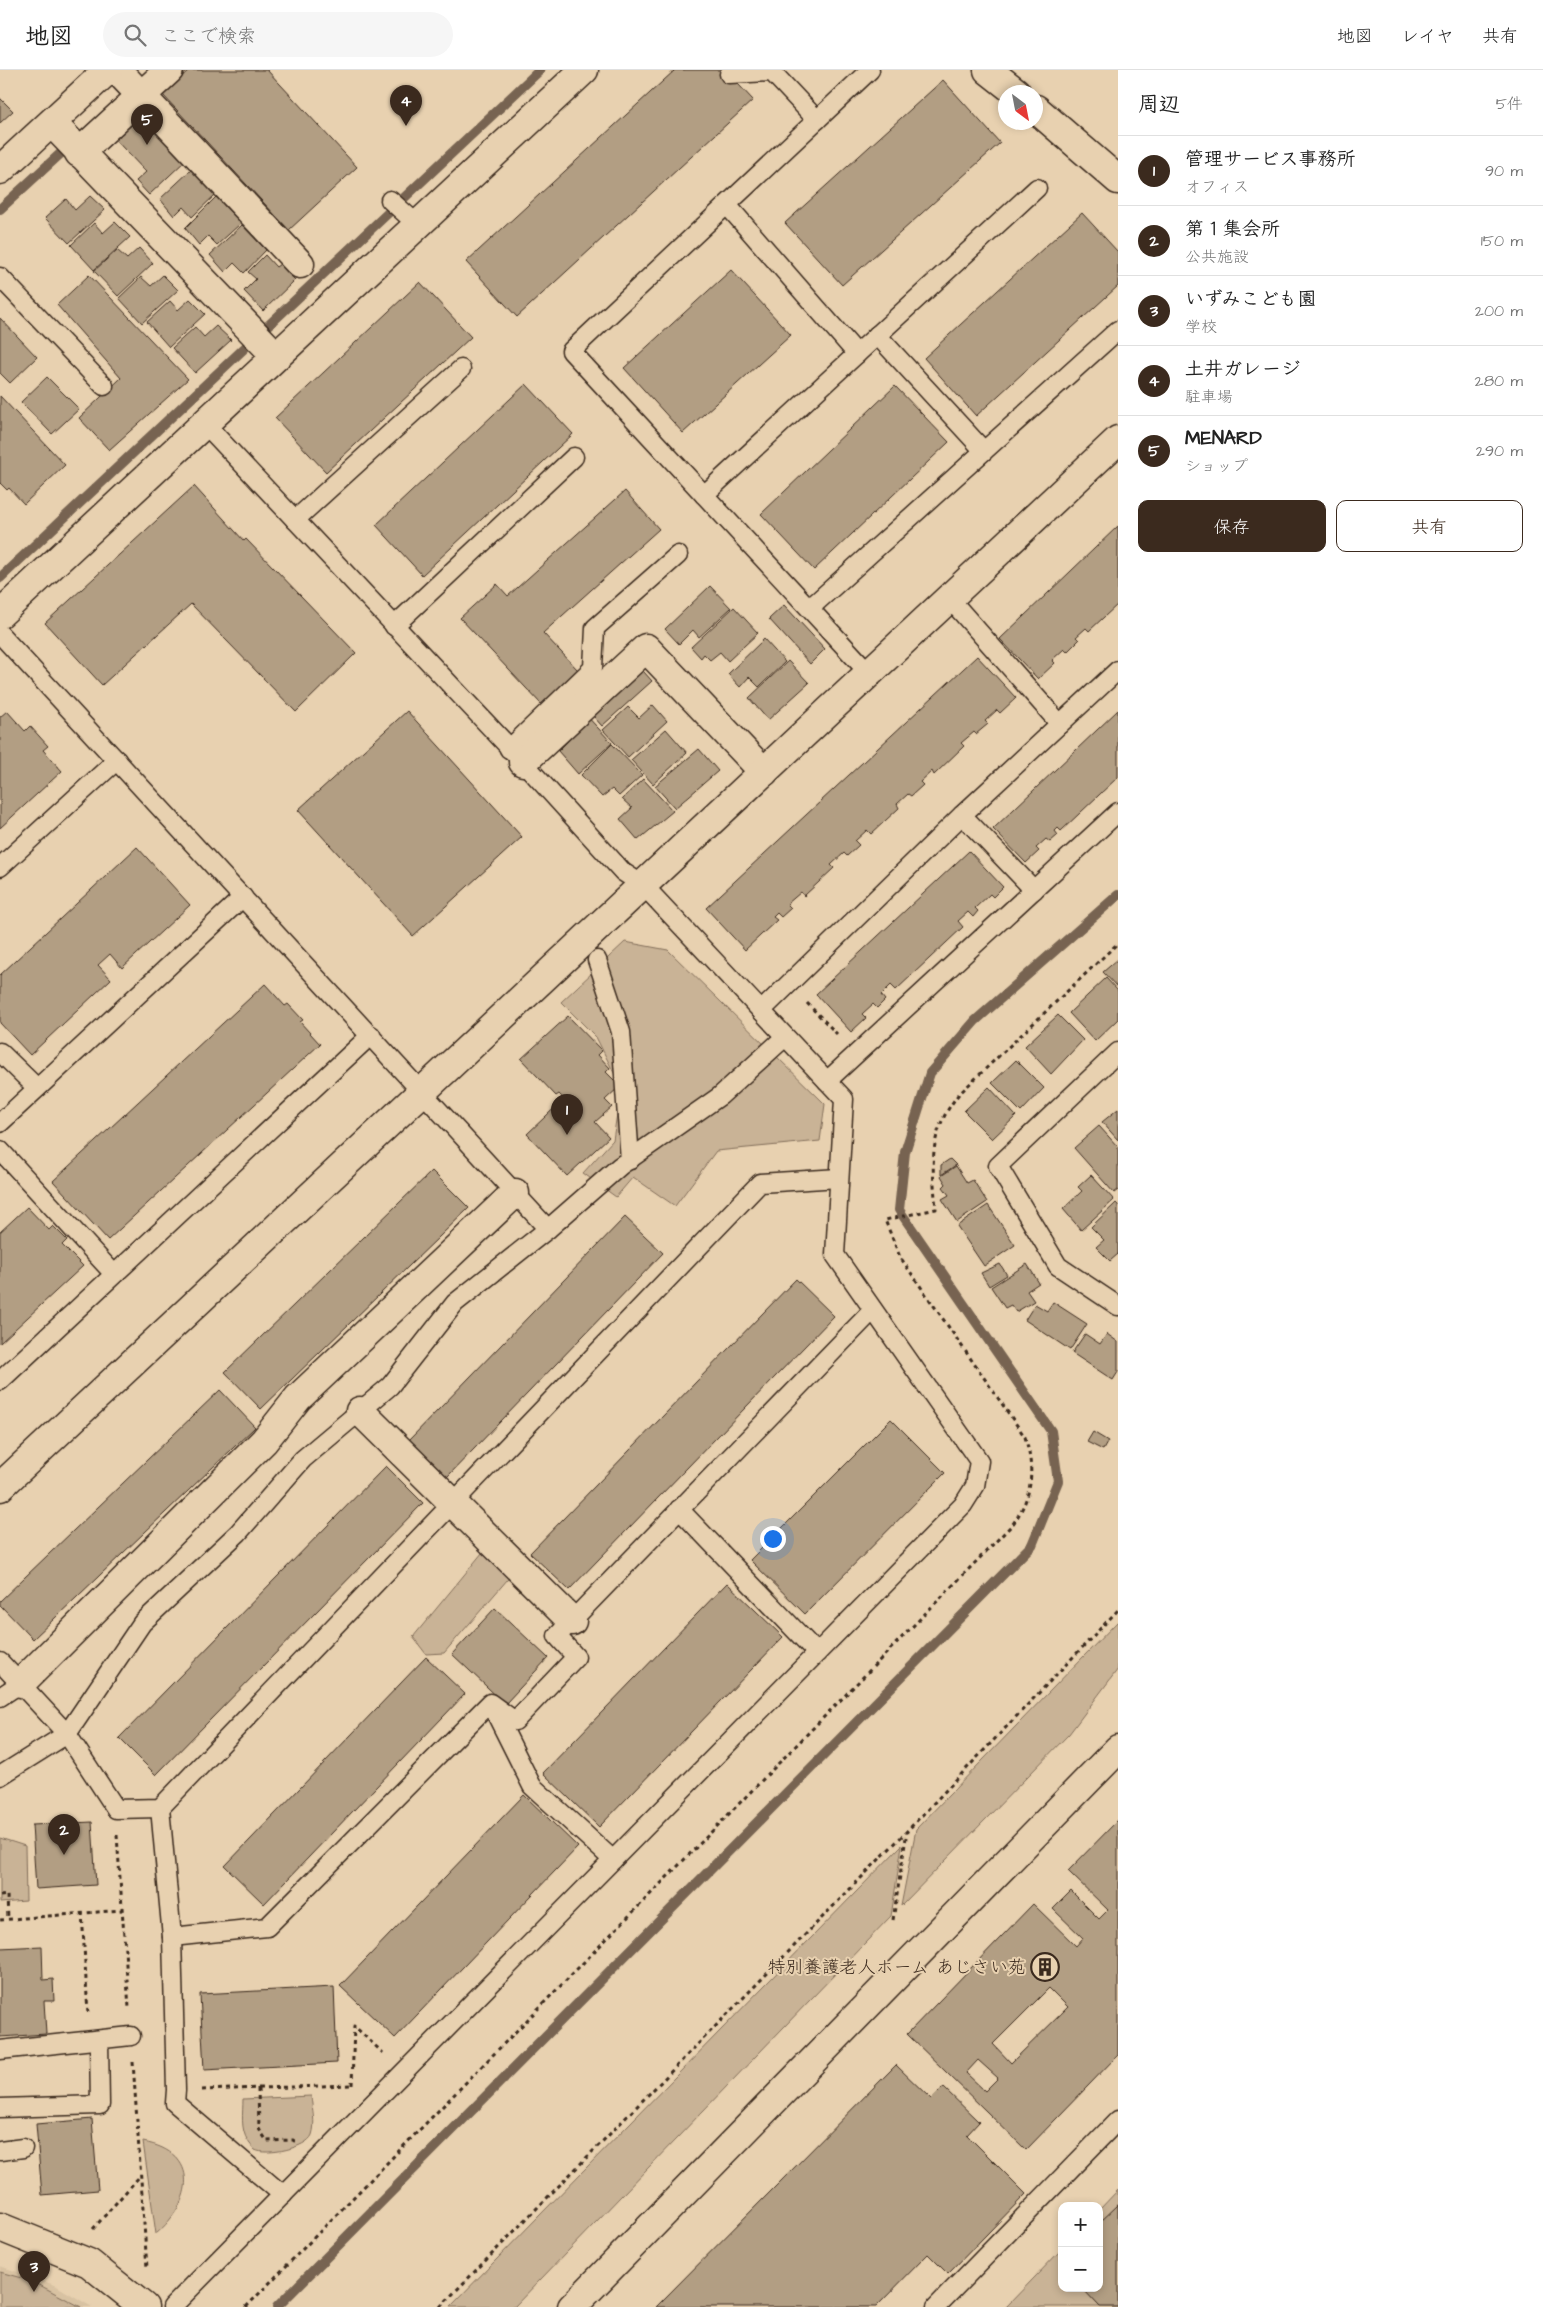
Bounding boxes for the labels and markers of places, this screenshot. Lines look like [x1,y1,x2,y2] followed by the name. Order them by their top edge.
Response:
[390,85,422,126] pin: 4
[131,104,163,145] pin: 5
[551,1094,583,1135] pin: 1
[48,1814,80,1855] pin: 2
[1030,1952,1060,1982] building icon: 特別養護老人ホーム あじさい苑
[768,1955,1026,1980] place label: 特別養護老人ホーム あじさい苑
[18,2251,50,2292] pin: 3

